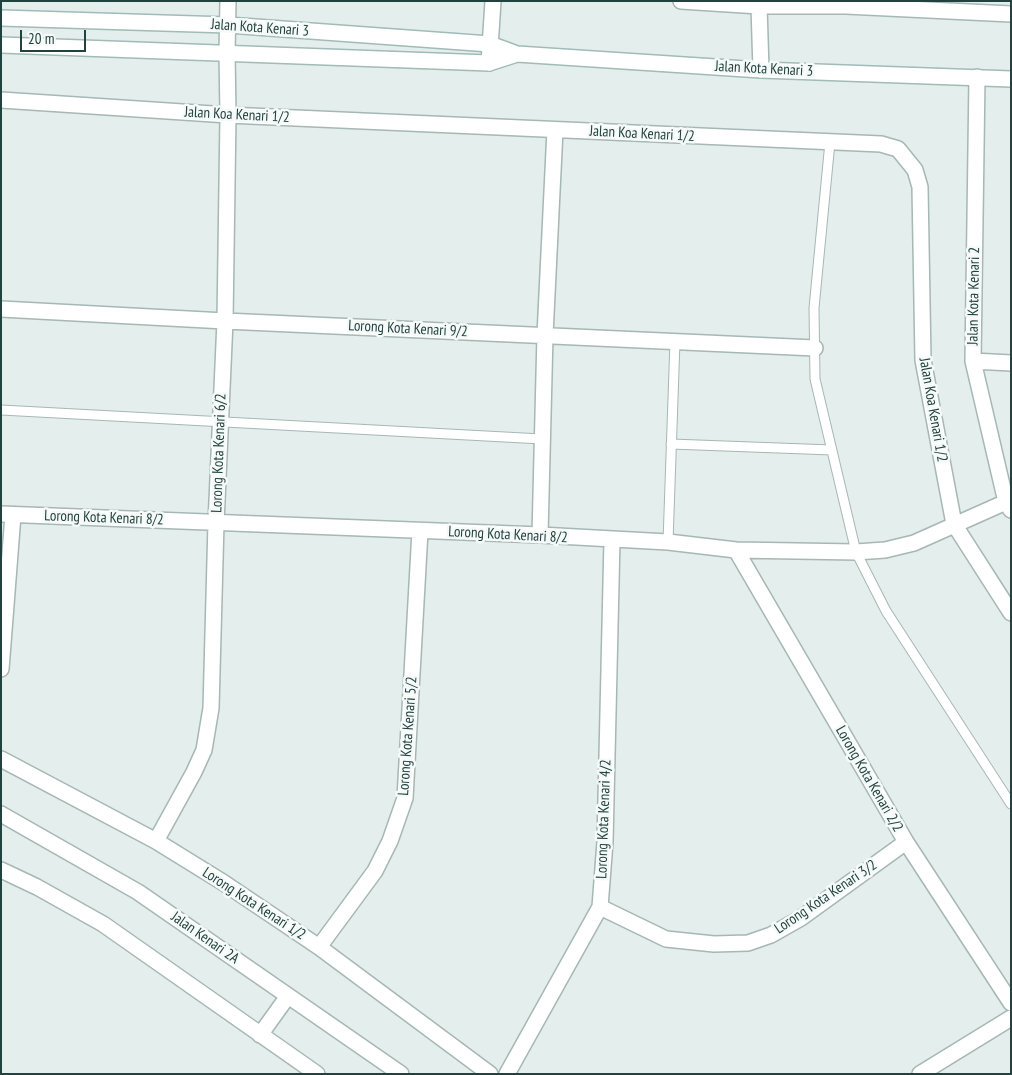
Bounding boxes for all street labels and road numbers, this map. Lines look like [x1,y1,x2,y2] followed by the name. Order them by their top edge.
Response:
[210,16,310,40] street label: Jalan Kota Kenari 3
[714,57,814,81] street label: Jalan Kota Kenari 3
[184,103,290,127] street label: Jalan Koa Kenari 1/2
[589,122,695,146] street label: Jalan Koa Kenari 1/2
[964,247,984,345] street label: Jalan Kota Kenari 2
[348,317,468,341] street label: Lorong Kota Kenari 9/2
[915,357,951,463] street label: Jalan Koa Kenari 1/2
[208,393,230,513] street label: Lorong Kota Kenari 6/2
[44,507,164,529] street label: Lorong Kota Kenari 8/2
[448,523,568,547] street label: Lorong Kota Kenari 8/2
[395,676,421,796] street label: Lorong Kota Kenari 5/2
[831,723,907,835] street label: Lorong Kota Kenari 2/2
[593,759,615,879] street label: Lorong Kota Kenari 4/2
[771,856,881,938] street label: Lorong Kota Kenari 3/2
[199,864,309,944] street label: Lorong Kota Kenari 1/2
[168,908,242,968] street label: Jalan Kenari 2A

